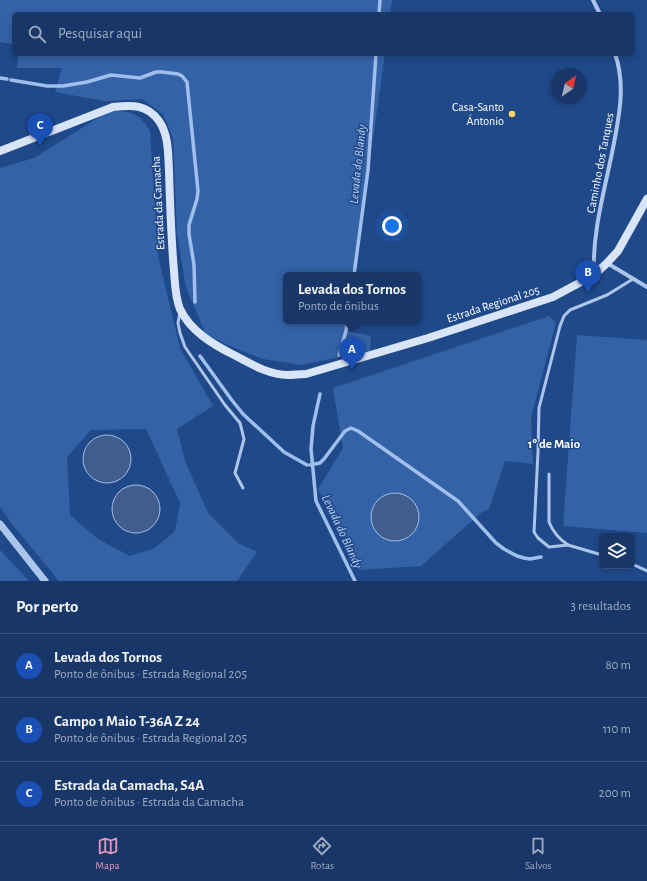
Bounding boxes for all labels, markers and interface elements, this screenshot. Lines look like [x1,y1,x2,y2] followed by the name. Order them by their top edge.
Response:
[12,12,635,56] search box
[26,23,48,45] icon: search
[58,26,142,41] text: Pesquisar aqui
[551,68,587,104] north arrow
[452,101,504,127] place label: Casa-Santo Ántonio
[507,109,517,119] marker: Casa-Santo Ántonio
[584,112,616,214] street label: Caminho dos Tanques
[27,113,53,146] pin: C
[348,123,369,205] water label: Levada do Blandy
[150,155,166,250] street label: Estrada da Camacha
[382,216,402,236] your location
[575,260,601,293] pin: B
[283,272,421,324] popup
[298,282,406,297] text: Levada dos Tornos
[445,283,541,325] street label: Estrada Regional 205
[298,300,379,313] text: Ponto de ônibus
[339,337,365,370] pin: A
[528,438,581,451] district label: 1º de Maio
[319,493,365,571] water label: Levada do Blandy
[599,533,635,569] map controls
[599,533,635,569] button: layers
[16,598,79,615] text: Por perto
[571,600,631,613] text: 3 resultados
[54,650,162,665] text: Levada dos Tornos
[25,659,33,672] text: A
[605,659,631,672] text: 80 m
[54,668,247,681] text: Ponto de ônibus · Estrada Regional 205
[54,714,200,729] text: Campo 1 Maio T-36A Z 24
[25,723,33,736] text: B
[603,723,631,736] text: 110 m
[54,732,247,745] text: Ponto de ônibus · Estrada Regional 205
[54,778,204,793] text: Estrada da Camacha, S4A
[26,787,32,800] text: C
[599,787,631,800] text: 200 m
[54,796,244,809] text: Ponto de ônibus · Estrada da Camacha
[95,835,120,872] tab: Mapa
[310,835,334,872] tab: Rotas
[525,835,552,872] tab: Salvos

